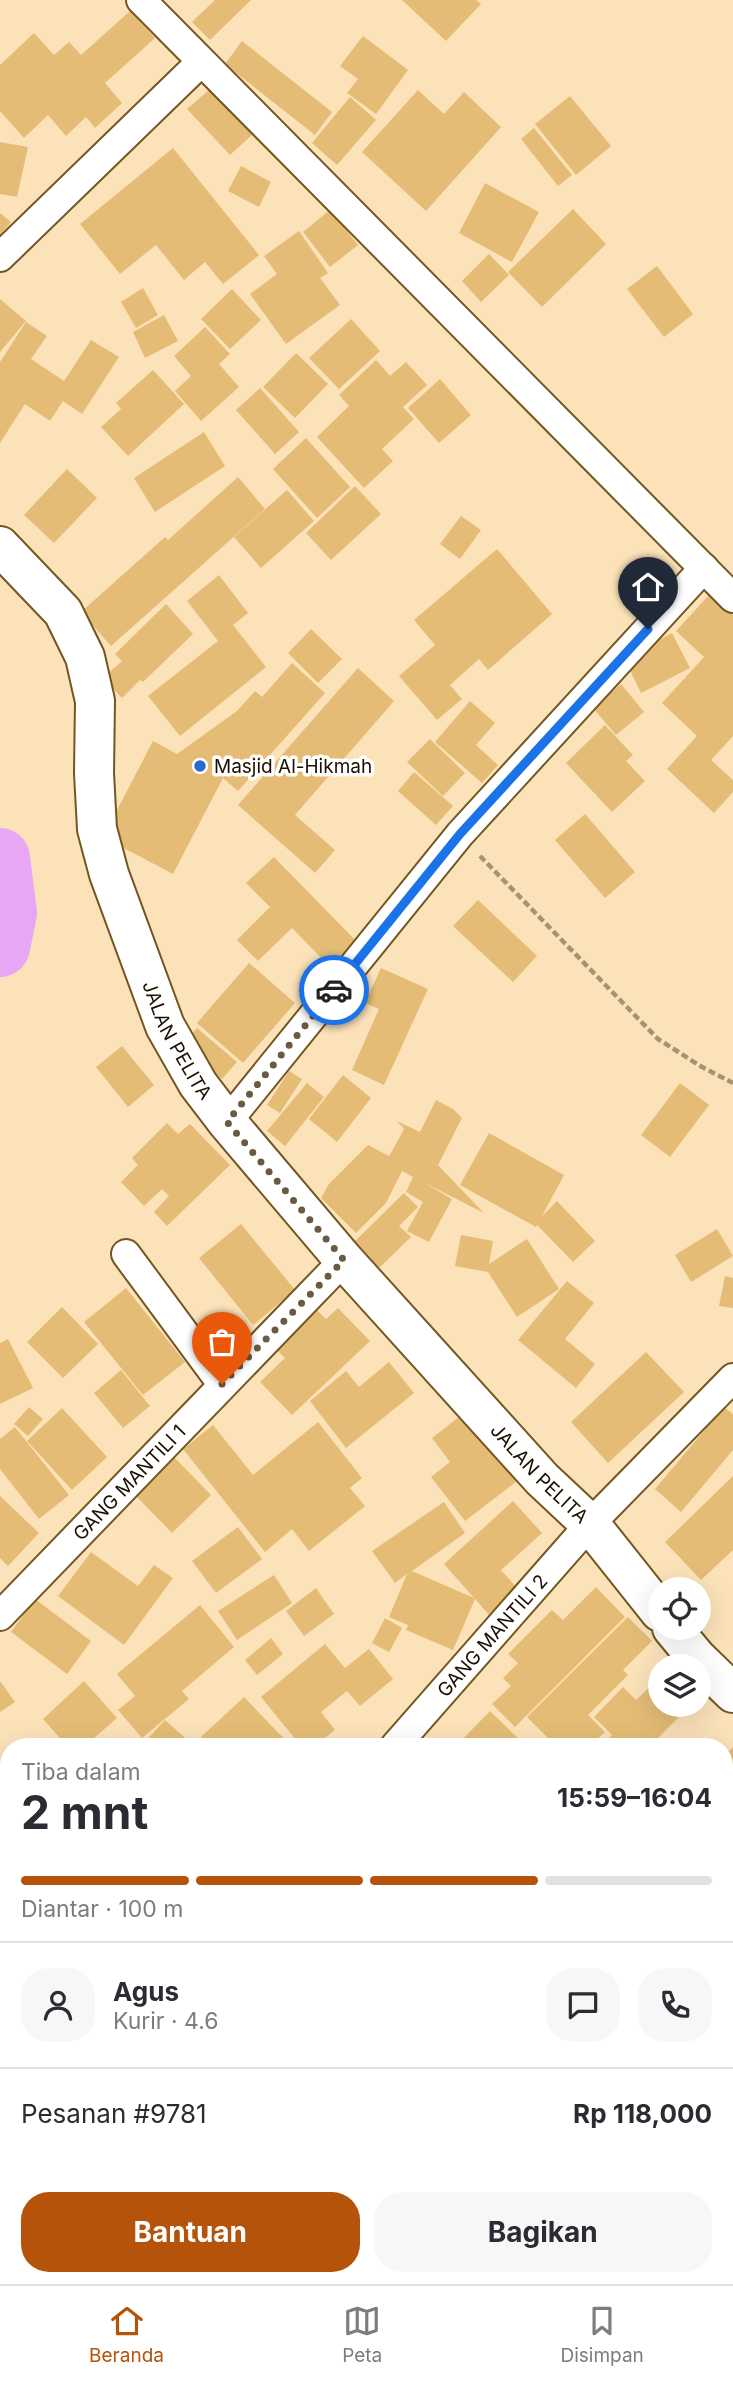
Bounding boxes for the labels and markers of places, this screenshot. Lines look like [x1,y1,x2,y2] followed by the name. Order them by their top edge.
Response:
[618,557,678,629] pin
[214,755,372,778] place label: Masjid Al-Hikmah
[192,758,208,774] marker: Masjid Al-Hikmah
[192,1312,252,1384] pin

